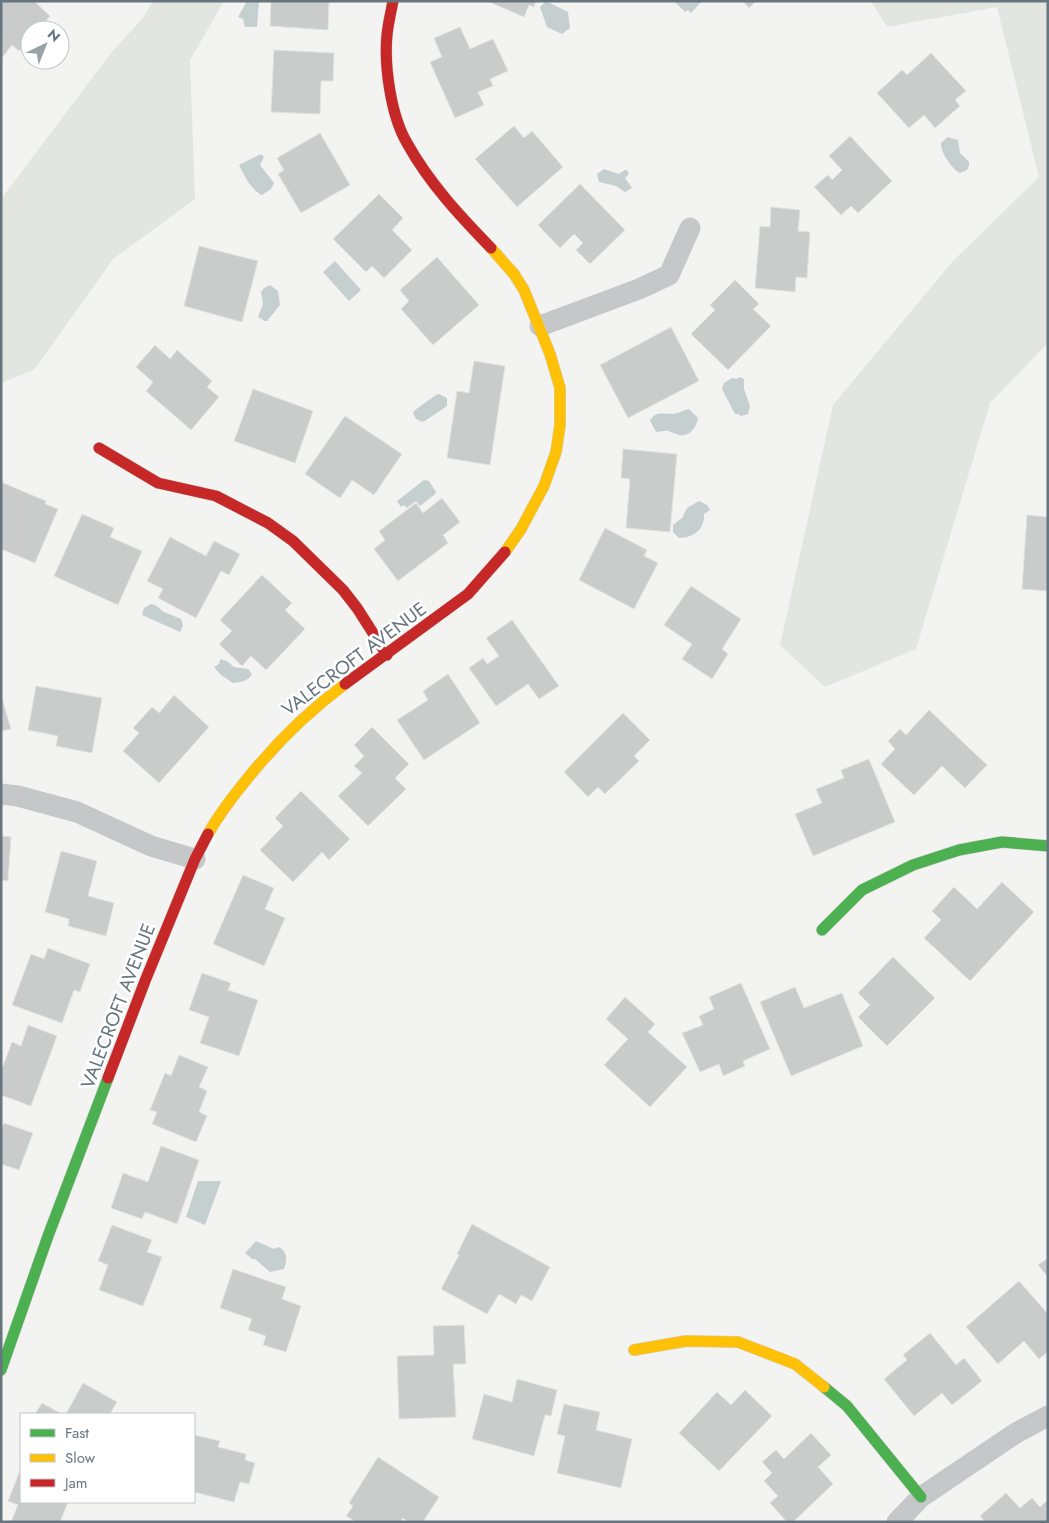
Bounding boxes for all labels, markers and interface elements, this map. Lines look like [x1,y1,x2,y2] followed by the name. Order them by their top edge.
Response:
[20,20,70,70] north arrow
[43,24,65,47] text: N
[276,596,432,722] street label: VALECROFT AVENUE
[74,919,162,1093] street label: VALECROFT AVENUE
[20,1413,195,1503] legend
[65,1422,89,1444] text: Fast
[65,1447,96,1469] text: Slow
[63,1472,88,1494] text: Jam

